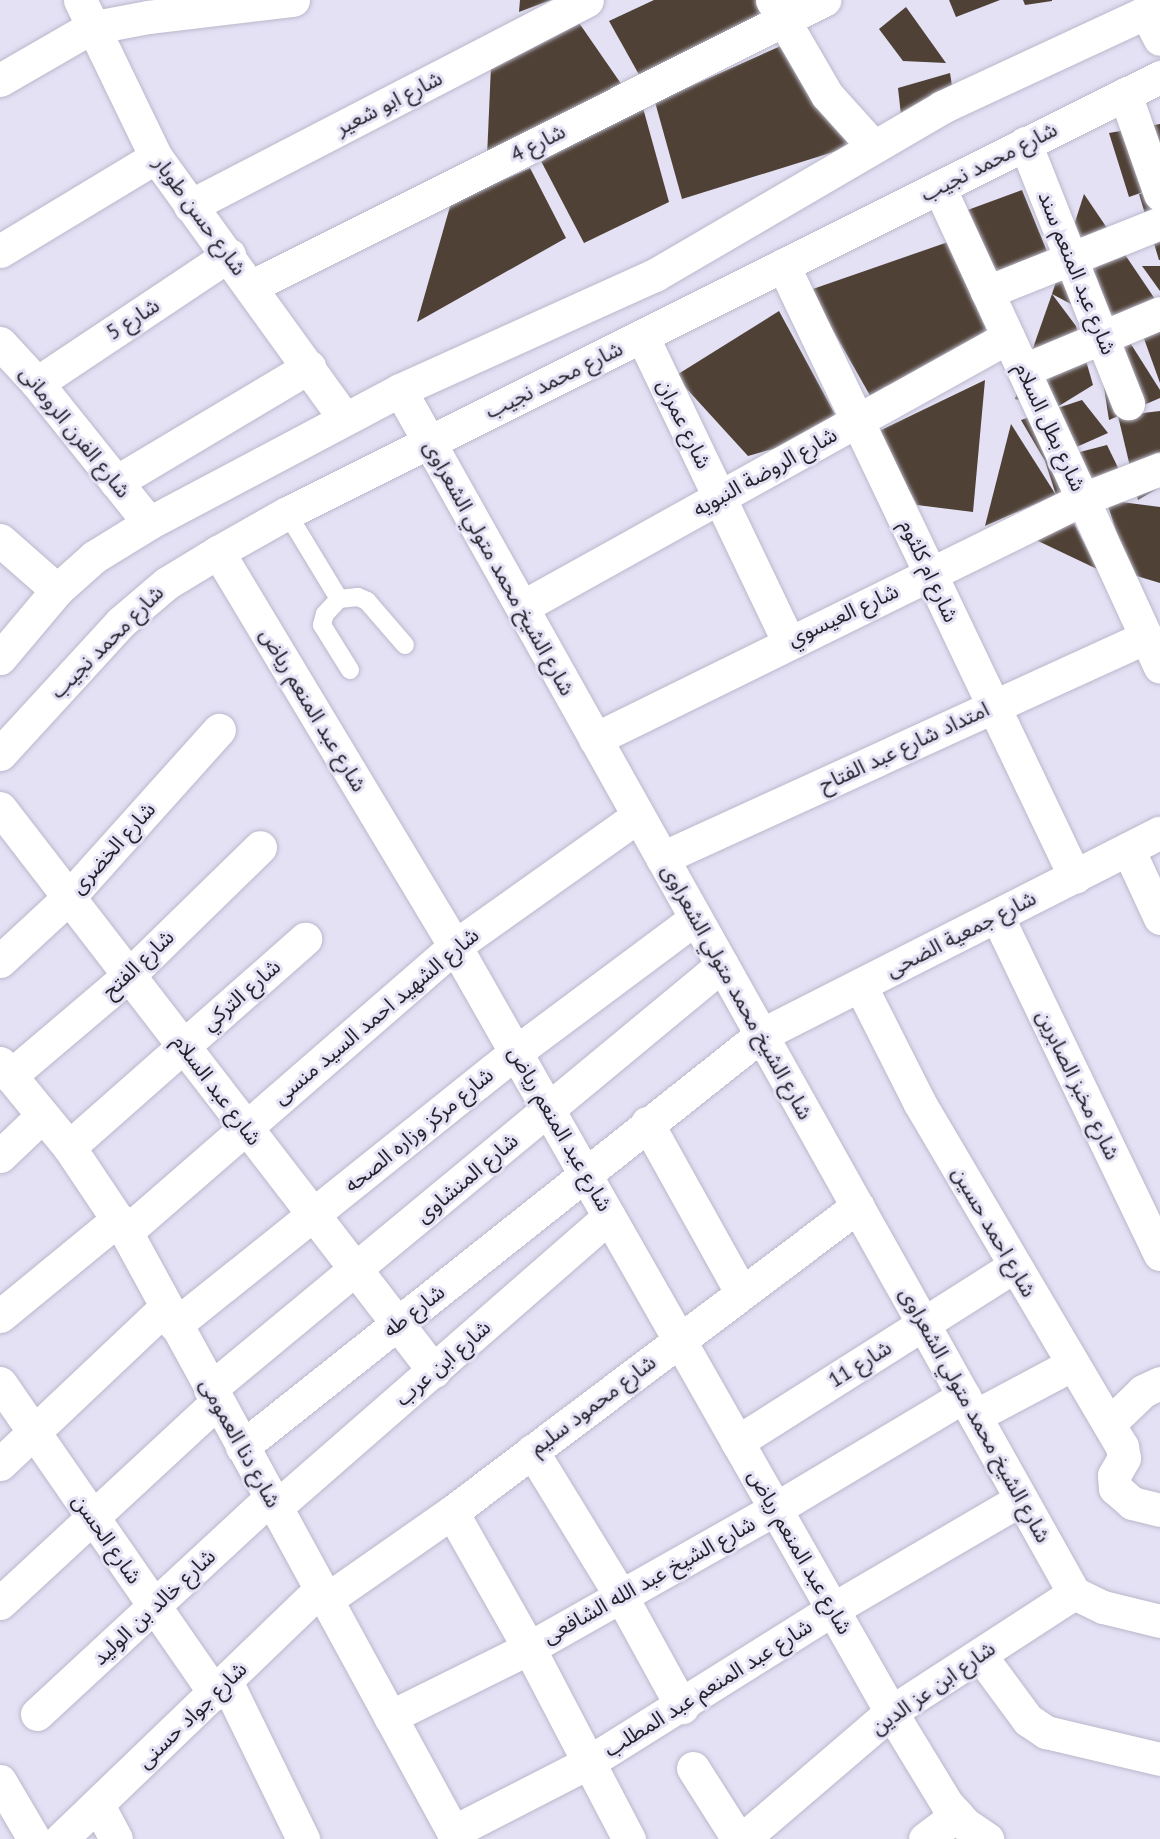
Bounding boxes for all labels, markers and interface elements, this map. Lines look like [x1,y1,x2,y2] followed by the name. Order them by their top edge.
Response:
[331,65,447,141] street label: شارع ابو شعير
[917,117,1061,207] street label: شارع محمد نجيب
[506,119,570,167] street label: شارع 4
[148,151,252,281] street label: شارع حسن طوبار
[1033,188,1121,358] street label: شارع عبد المنعم سند
[102,293,164,345] street label: شارع 5
[481,336,627,424] street label: شارع محمد نجيب
[1009,359,1091,495] street label: شارع بطل السلام
[14,361,136,503] street label: شارع الفرن الرومانى
[652,375,716,473] street label: شارع عمران
[689,422,841,522] street label: شارع الروضة النبويه
[418,436,580,700] street label: شارع الشيخ محمد متولي الشعراوى
[894,516,964,626] street label: شارع ام كلثوم
[784,578,902,652] street label: شارع العيسوي
[45,580,169,704] street label: شارع محمد نجيب
[254,624,372,796] street label: شارع عبد المنعم رياض
[815,696,993,798] street label: امتداد شارع عبد الفتاح
[65,797,161,899] street label: شارع الخضرى
[656,860,818,1124] street label: شارع الشيخ محمد متولي الشعراوى
[882,885,1040,983] street label: شارع جمعية الضحى
[268,923,484,1109] street label: شارع الشهيد احمد السيد منسى
[97,924,179,1004] street label: شارع الفتح
[196,954,286,1036] street label: شارع التركي
[1031,1006,1125,1164] street label: شارع مخبز الصابرين
[167,1030,267,1150] street label: شارع عبد السلام
[503,1042,617,1216] street label: شارع عبد المنعم رياض
[340,1062,498,1198] street label: شارع مركز وزاره الصحه
[411,1128,523,1228] street label: شارع المنشاوى
[947,1162,1041,1302] street label: شارع احمد حسين
[378,1279,450,1343] street label: شارع طه
[894,1283,1056,1547] street label: شارع الشيخ محمد متولي الشعراوى
[390,1315,496,1411] street label: شارع ابن عرب
[824,1335,896,1393] street label: شارع 11
[525,1349,661,1461] street label: شارع محمود سليم
[194,1374,286,1512] street label: شارع دنا العمومى
[743,1465,857,1639] street label: شارع عبد المنعم رياض
[67,1489,147,1589] street label: شارع الحسن
[538,1511,760,1649] street label: شارع الشيخ عبد الله الشافعى
[87,1544,221,1670] street label: شارع خالد بن الوليد
[599,1614,817,1762] street label: شارع عبد المنعم عبد المطلب
[866,1636,1000,1740] street label: شارع ابن عز الدين
[132,1657,252,1773] street label: شارع جواد حسنى

